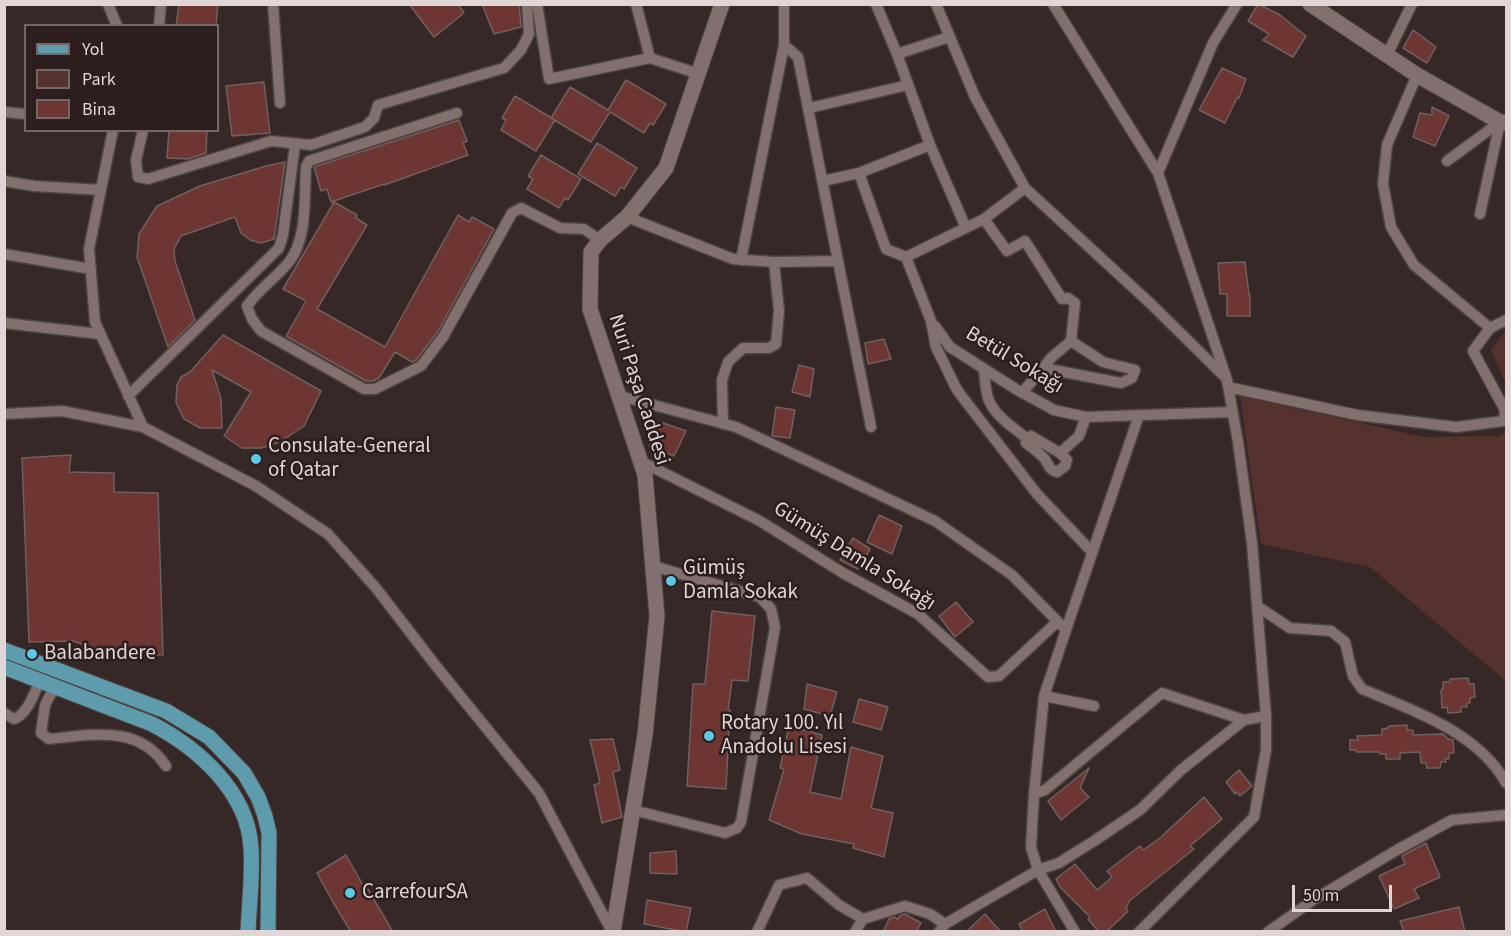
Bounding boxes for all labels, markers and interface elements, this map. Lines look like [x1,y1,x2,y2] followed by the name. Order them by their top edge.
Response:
[24,24,219,132] legend
[82,37,104,62] text: Yol
[82,67,116,92] text: Park
[82,97,116,122] text: Bina
[602,311,674,469] street label: Nuri Paşa Caddesi
[960,322,1068,400] street label: Betül Sokağı
[268,434,431,484] place label: Consulate-General of Qatar
[249,452,263,466] marker: Consulate-General of Qatar
[768,497,940,617] street label: Gümüş Damla Sokağı
[683,556,798,606] place label: Gümüş Damla Sokak
[664,574,678,588] marker: Gümüş Damla Sokak
[44,641,156,667] place label: Balabandere
[25,647,39,661] marker: Balabandere
[721,711,847,761] place label: Rotary 100. Yıl Anadolu Lisesi
[702,729,716,743] marker: Rotary 100. Yıl Anadolu Lisesi
[1295,873,1396,911] scale bar
[362,880,468,906] place label: CarrefourSA
[1303,883,1339,908] text: 50 m
[343,886,357,900] marker: CarrefourSA

